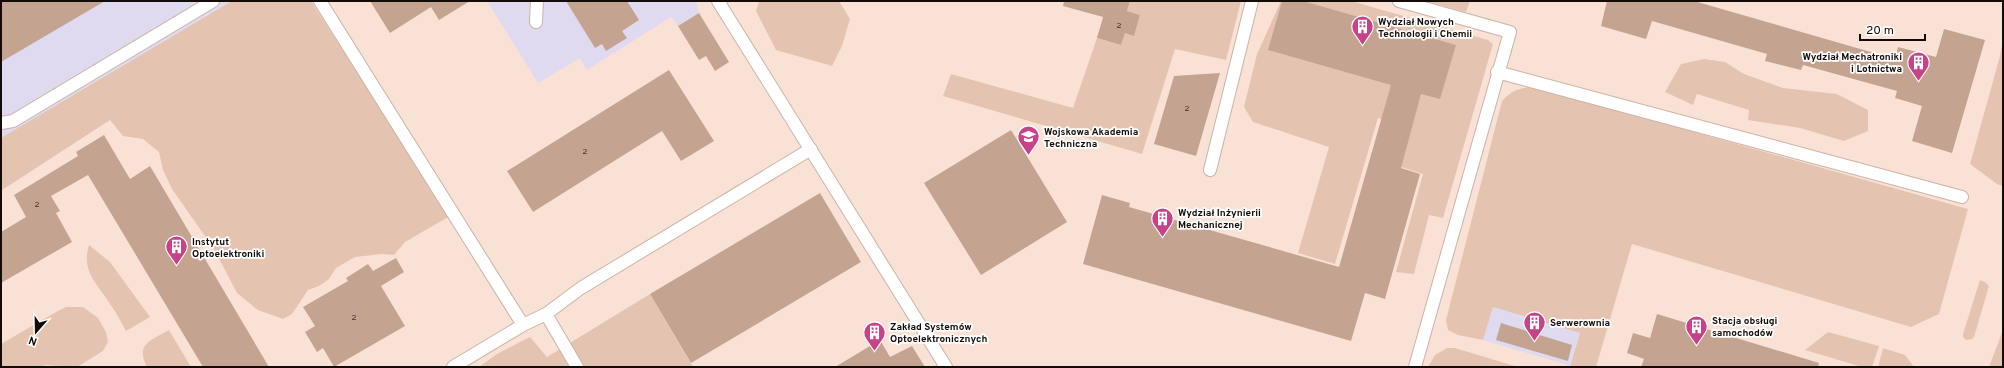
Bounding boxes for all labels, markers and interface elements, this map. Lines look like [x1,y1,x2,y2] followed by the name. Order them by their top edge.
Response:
[1349,14,1375,47] building icon: Wydział Nowych Technologii i Chemii
[1378,16,1472,41] place label: Wydział Nowych Technologii i Chemii
[1860,16,1925,42] scale bar
[1117,21,1122,31] house number: 2
[1866,23,1894,39] text: 20 m
[1905,49,1931,82] building icon: Wydział Mechatroniki i Lotnictwa
[1802,51,1902,76] place label: Wydział Mechatroniki i Lotnictwa
[1185,104,1190,114] house number: 2
[1015,124,1041,157] school or university icon: Wojskowa Akademia Techniczna
[1044,126,1138,151] place label: Wojskowa Akademia Techniczna
[583,147,588,157] house number: 2
[35,200,40,210] house number: 2
[1150,205,1176,238] building icon: Wydział Inżynierii Mechanicznej
[1178,207,1261,232] place label: Wydział Inżynierii Mechanicznej
[164,234,190,267] building icon: Instytut Optoelektroniki
[192,236,264,261] place label: Instytut Optoelektroniki
[1521,309,1547,342] building icon: Serwerownia
[16,312,56,352] north arrow
[352,313,357,323] house number: 2
[1683,313,1709,346] building icon: Stacja obsługi samochodów
[1712,315,1778,340] place label: Stacja obsługi samochodów
[1550,317,1610,330] place label: Serwerownia
[861,319,887,352] building icon: Zakład Systemów Optoelektronicznych
[890,321,987,346] place label: Zakład Systemów Optoelektronicznych
[27,333,39,348] text: N

